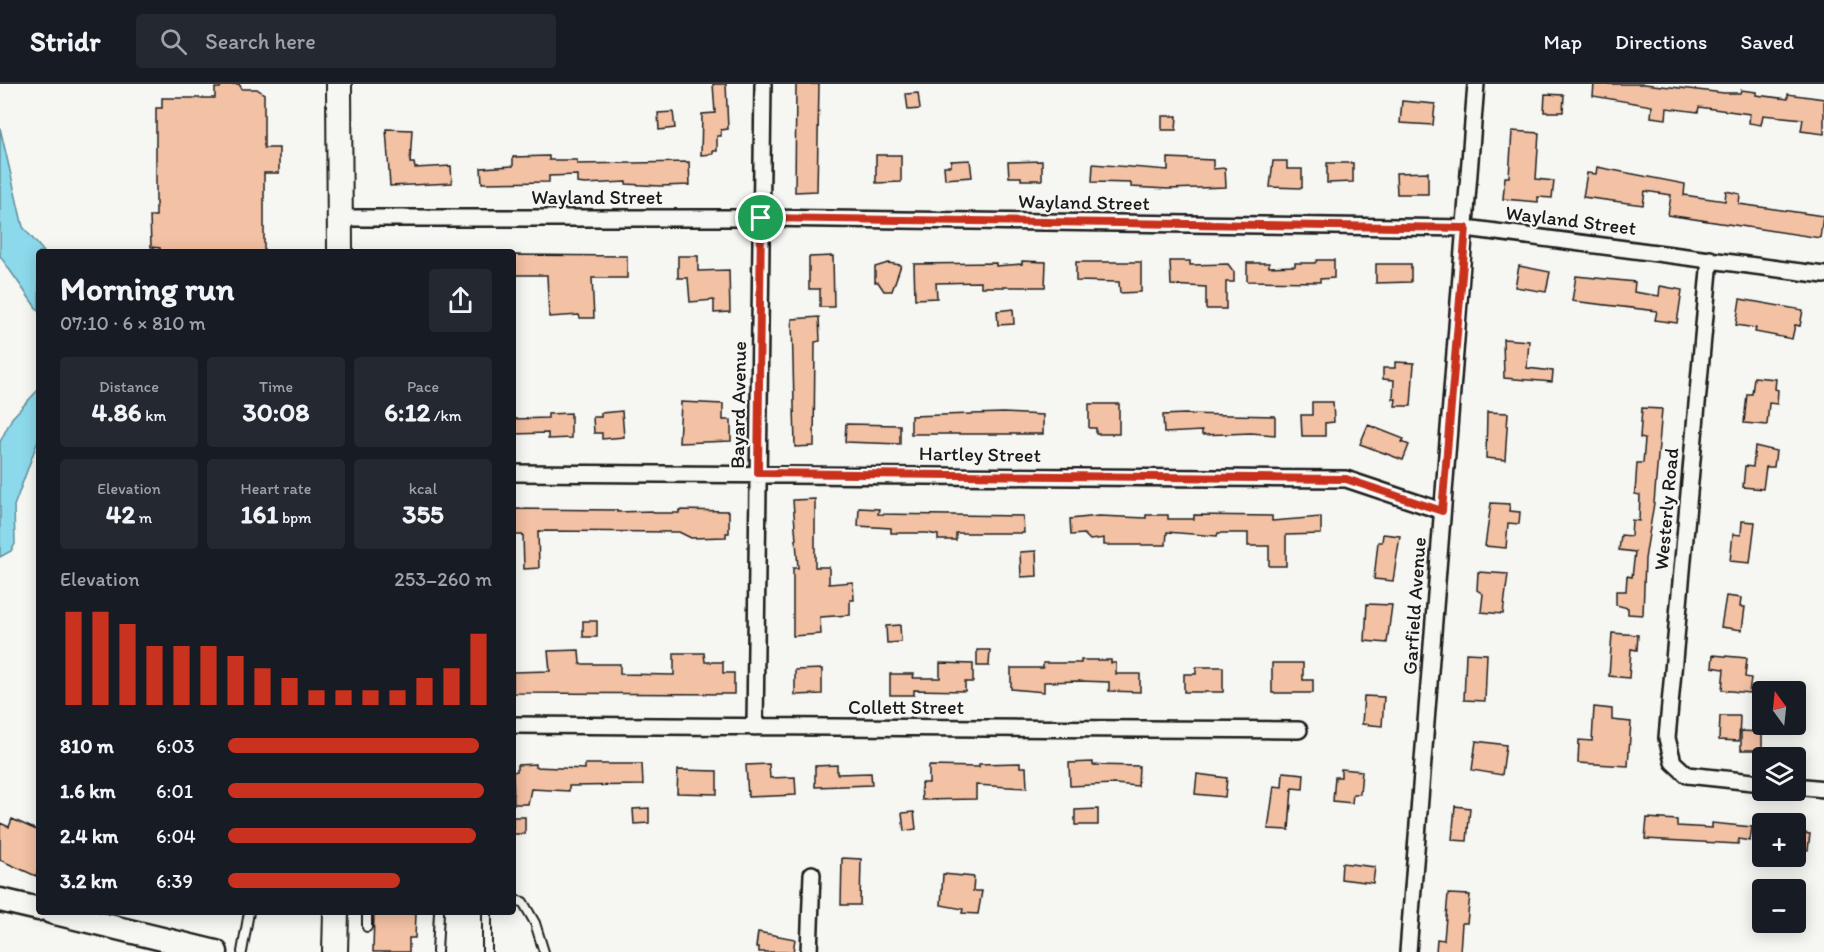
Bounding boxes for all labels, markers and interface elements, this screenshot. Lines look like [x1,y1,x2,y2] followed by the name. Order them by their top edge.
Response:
[136,14,556,68] search box
[30,24,100,58] text: Stridr
[157,25,190,58] icon: search
[205,28,316,55] text: Search here
[1544,29,1582,54] text: Map
[1615,29,1707,54] text: Directions
[1740,29,1794,54] text: Saved
[531,185,663,209] street label: Wayland Street
[1018,189,1150,215] street label: Wayland Street
[735,192,786,243] pin
[1504,200,1638,240] street label: Wayland Street
[744,201,777,234] icon: arrive
[60,269,235,308] text: Morning run
[429,269,492,332] button: share
[60,311,206,335] text: 07:10 · 6 × 810 m
[725,341,751,469] street label: Bayard Avenue
[99,377,159,396] text: Distance
[259,377,293,396] text: Time
[407,377,439,396] text: Pace
[92,396,142,428] text: 4.86
[243,396,309,428] text: 30:08
[384,396,430,428] text: 6:12
[142,406,166,425] text: km
[430,406,462,425] text: /km
[919,441,1041,467] street label: Hartley Street
[1649,447,1683,571] street label: Westerly Road
[97,479,161,498] text: Elevation
[241,479,311,498] text: Heart rate
[409,479,437,498] text: kcal
[106,498,135,530] text: 42
[240,498,278,530] text: 161
[402,498,444,530] text: 355
[135,508,152,527] text: m
[278,508,312,527] text: bpm
[1397,536,1431,676] street label: Garfield Avenue
[60,567,139,591] text: Elevation
[394,567,492,591] text: 253–260 m
[1752,681,1806,735] north arrow
[1752,681,1806,933] map controls
[848,695,965,719] street label: Collett Street
[60,734,114,758] text: 810 m
[156,734,195,758] text: 6:03
[1752,747,1806,801] button: layers
[60,779,116,803] text: 1.6 km
[156,779,193,803] text: 6:01
[1752,813,1806,867] button: +
[60,824,118,848] text: 2.4 km
[156,824,196,848] text: 6:04
[60,869,117,893] text: 3.2 km
[156,869,193,893] text: 6:39
[1752,879,1806,933] button: −

